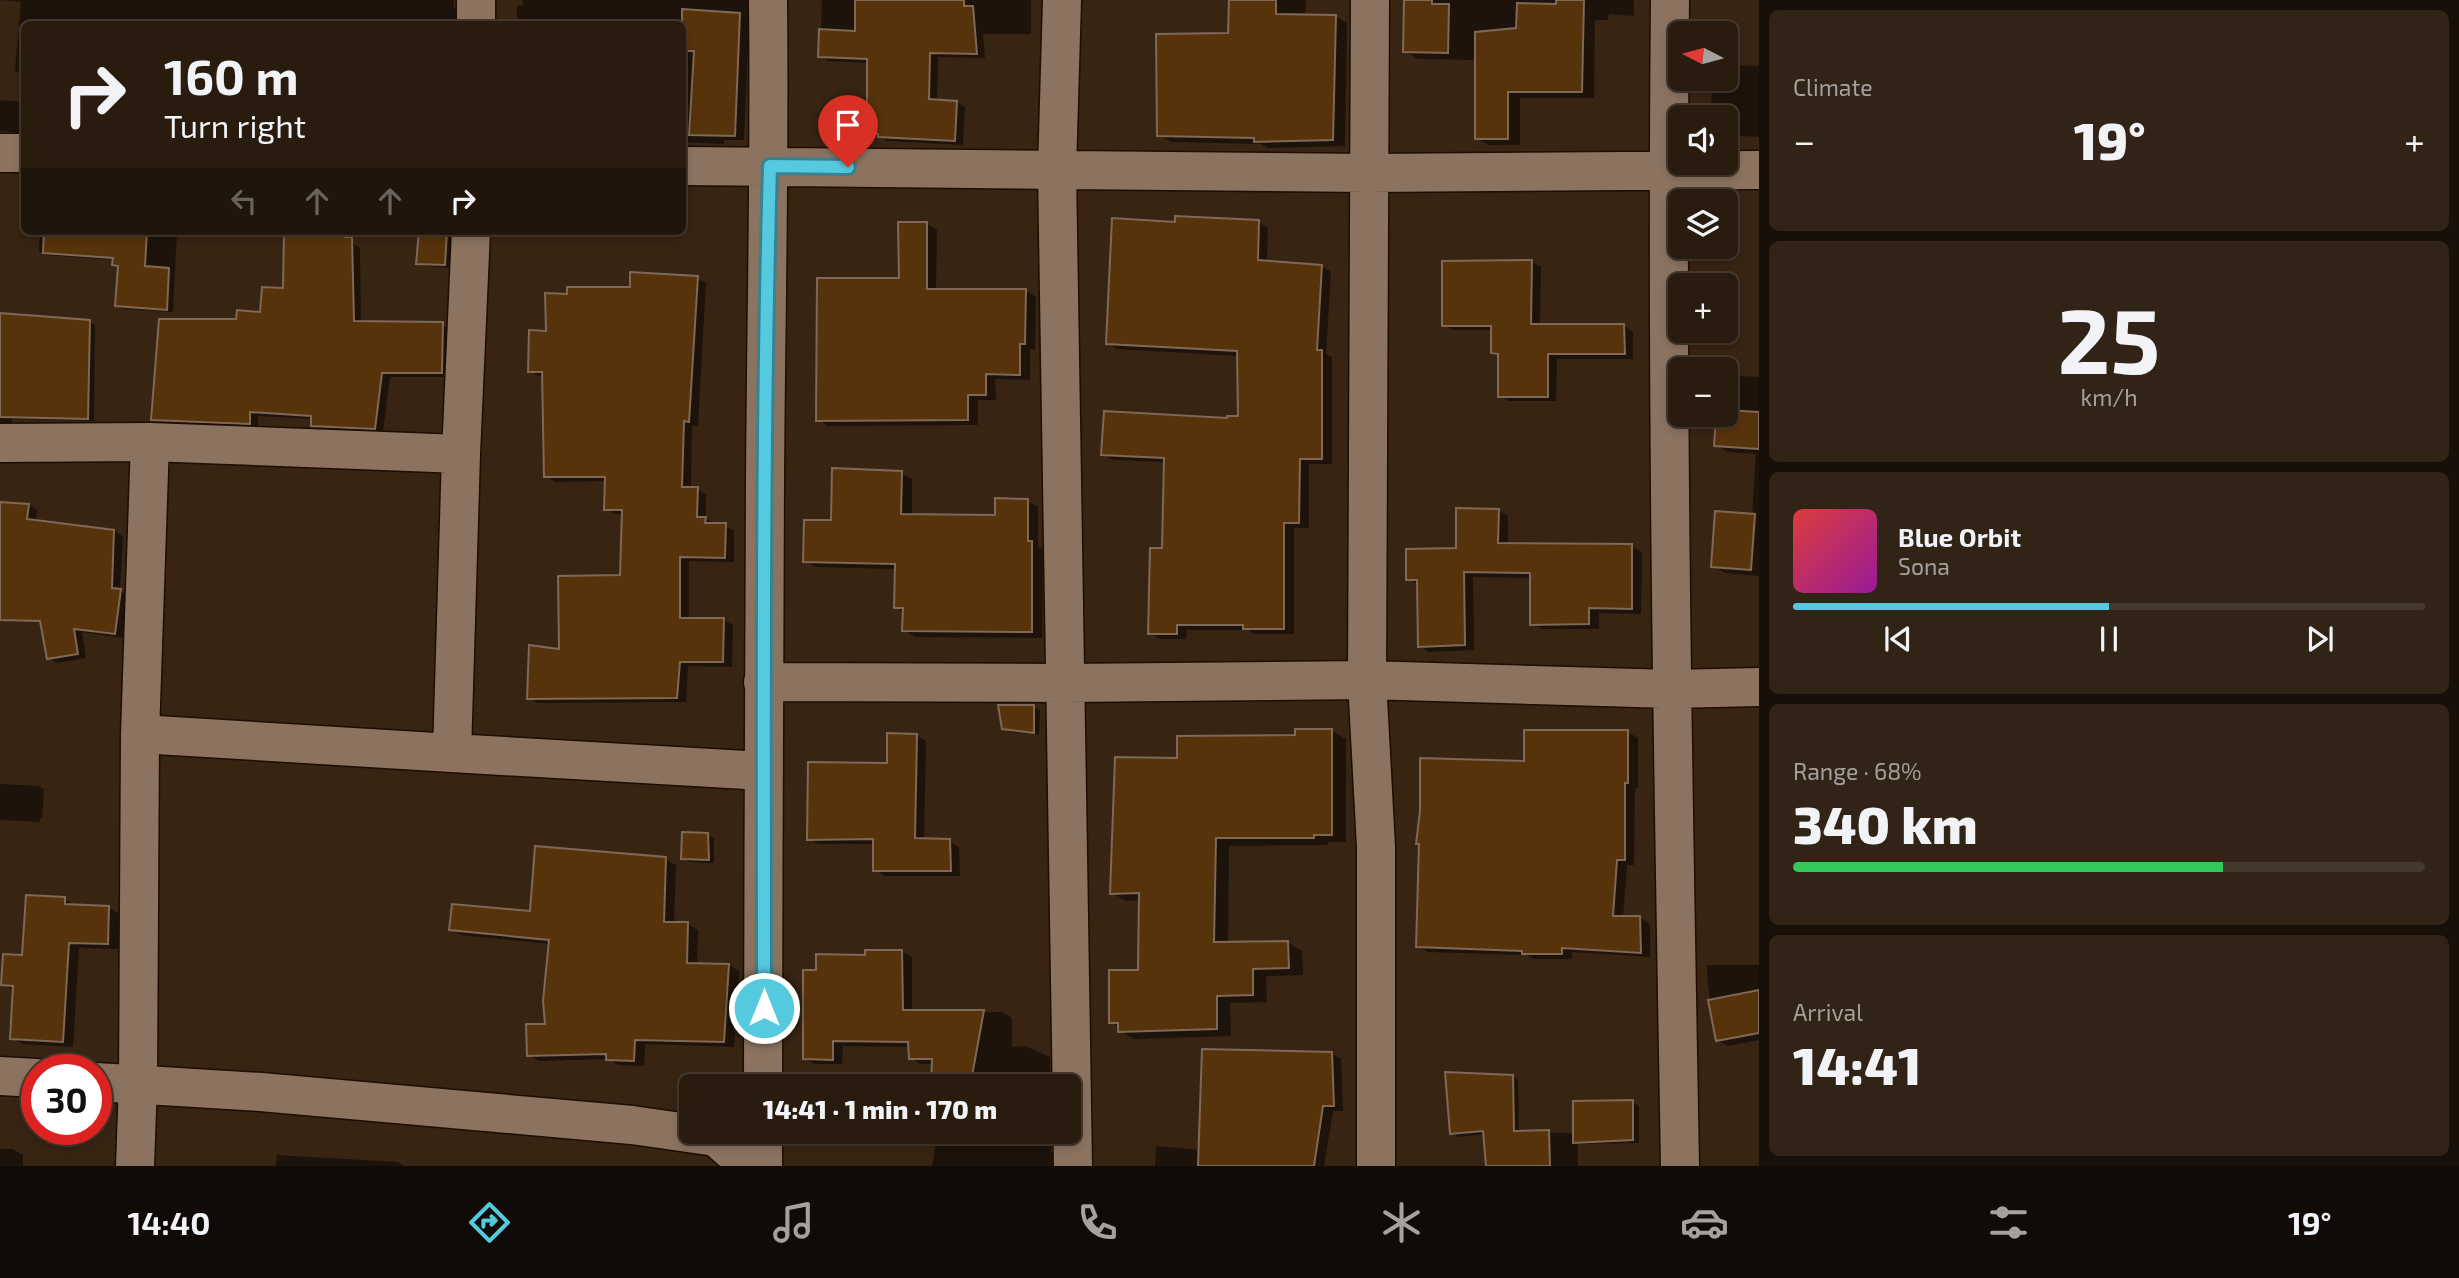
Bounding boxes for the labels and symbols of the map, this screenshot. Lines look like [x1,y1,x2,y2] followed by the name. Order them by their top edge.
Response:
[1668,21,1738,91] north arrow
[818,95,878,167] pin
[727,971,801,1045] position arrow
[21,1054,112,1145] speed limit sign: 30

